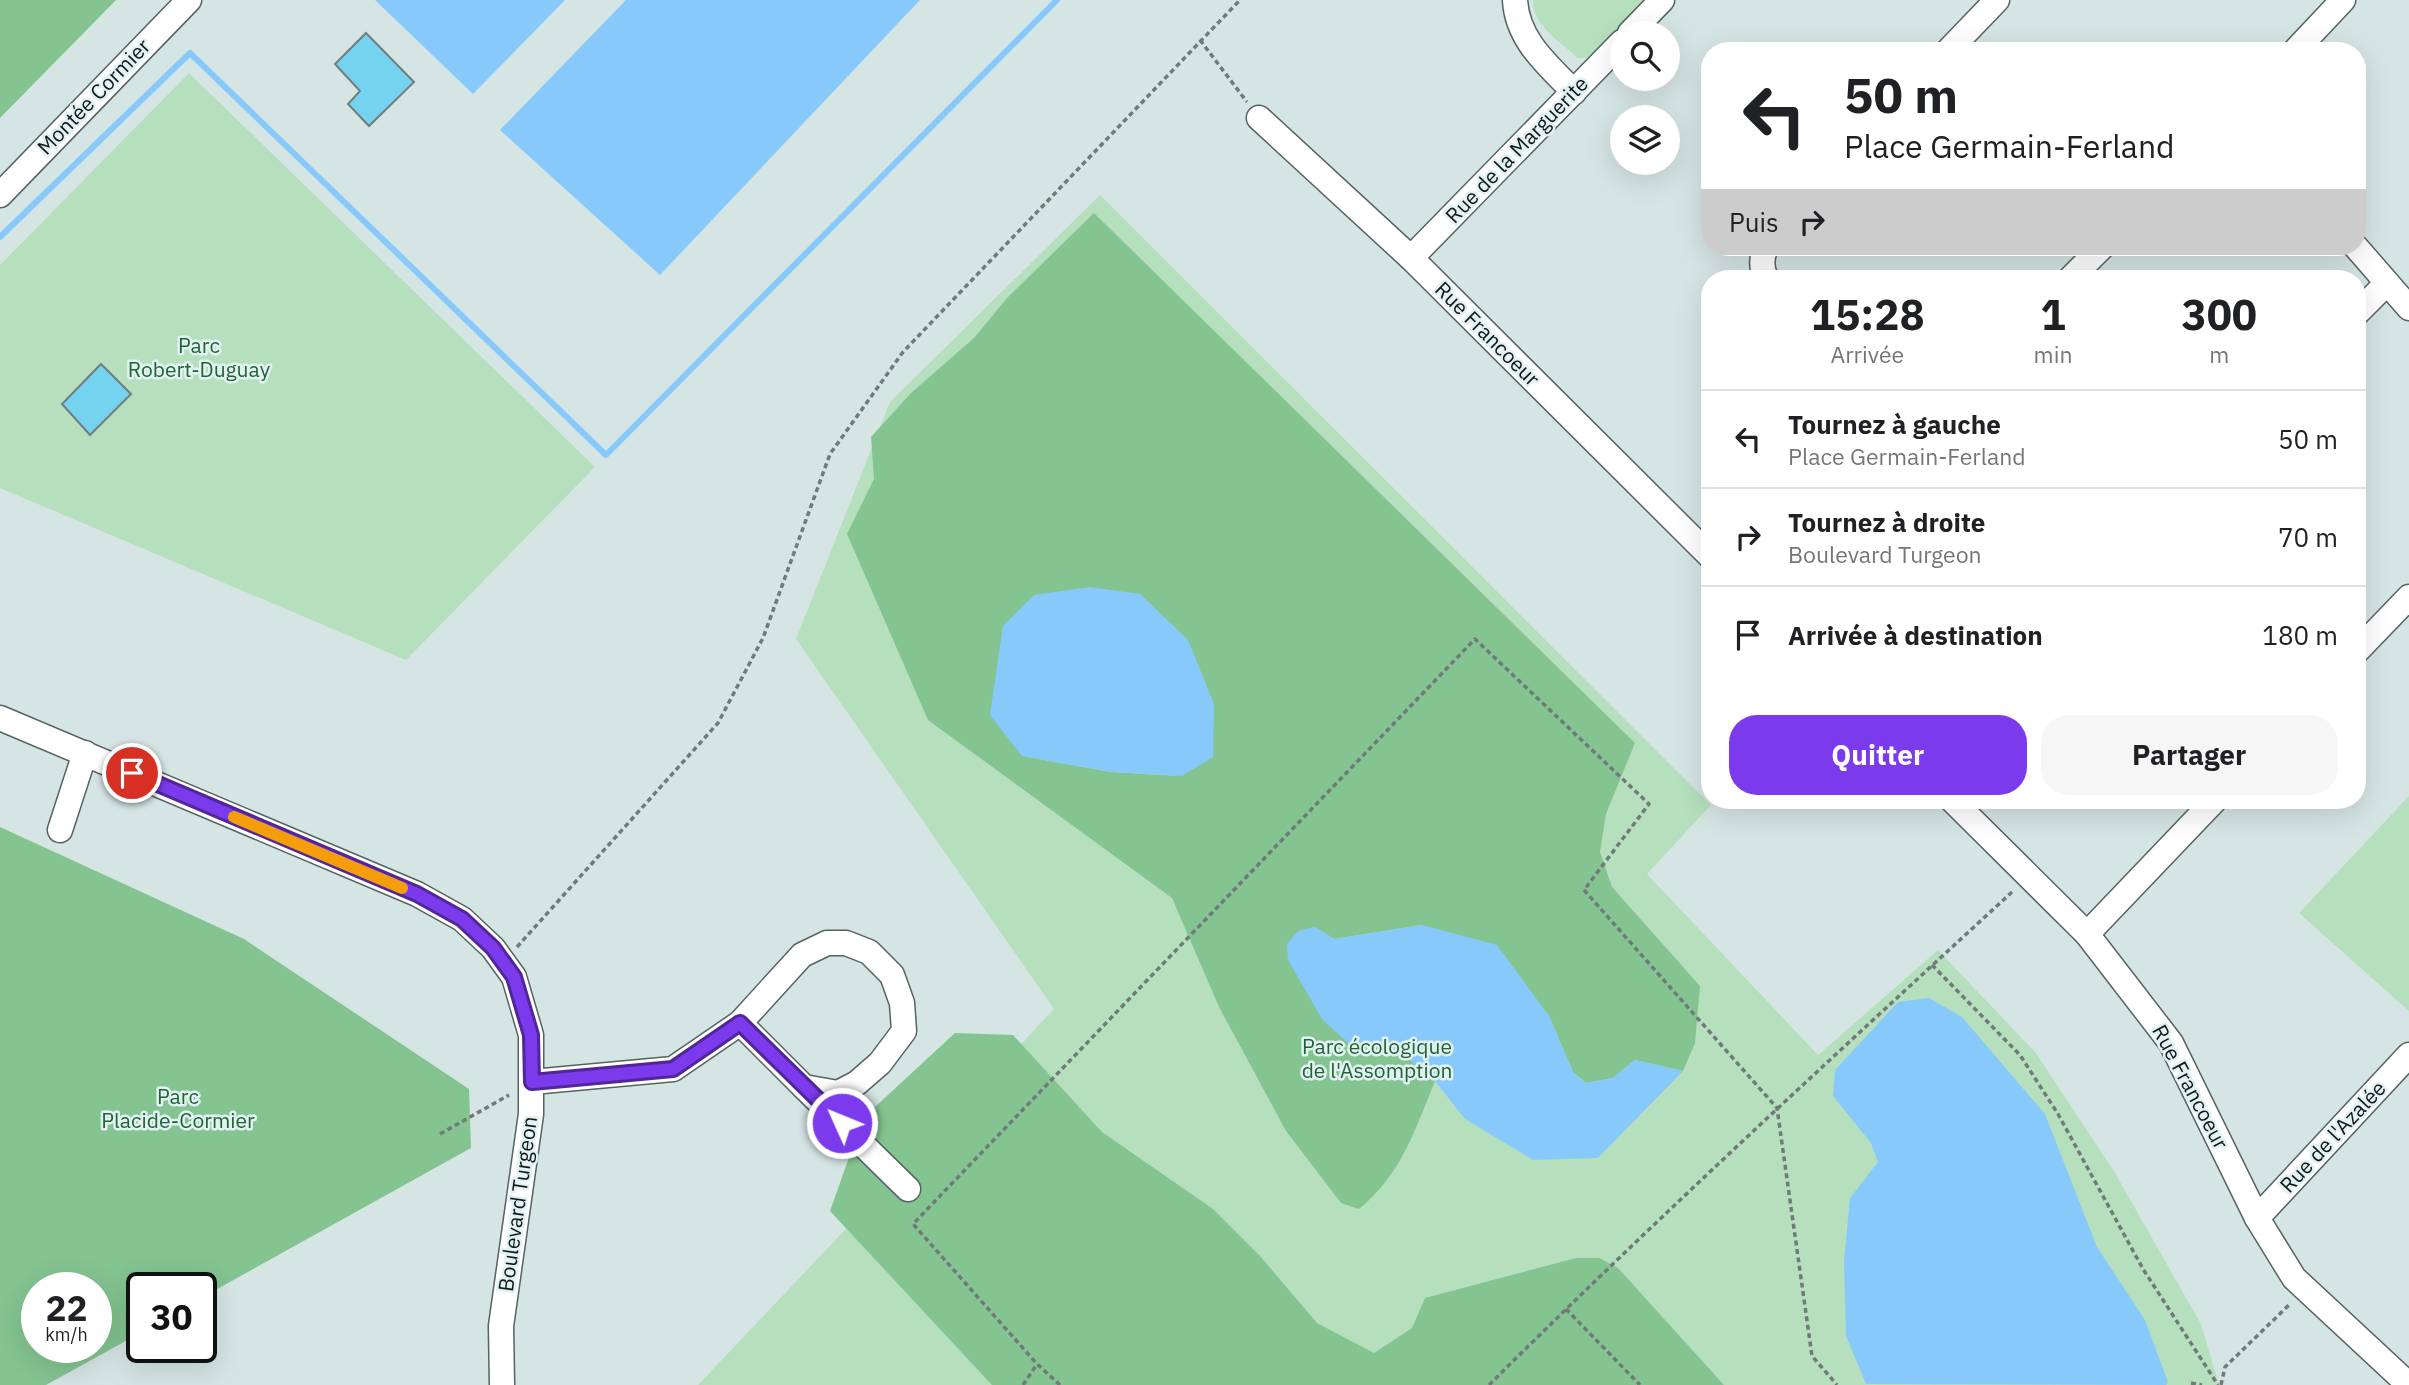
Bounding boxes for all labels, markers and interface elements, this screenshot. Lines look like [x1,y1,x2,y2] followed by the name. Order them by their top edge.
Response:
[1610,21,1680,175] map controls
[1610,21,1680,91] button: search
[31,32,156,160] street label: Montée Cormier
[1844,63,1958,126] text: 50 m
[1439,70,1594,229] street label: Rue de la Marguerite
[1729,70,1820,161] icon: left
[1610,105,1680,175] button: layers
[1844,125,2175,167] text: Place Germain-Ferland
[1793,203,1831,241] icon: right
[1729,205,1779,239] text: Puis
[1429,275,1546,392] street label: Rue Francoeur
[1810,287,1925,342] text: 15:28
[2040,287,2066,342] text: 1
[2181,287,2257,342] text: 300
[128,331,271,383] park label: Parc Robert-Duguay
[1830,339,1904,369] text: Arrivée
[2034,339,2072,369] text: min
[2209,339,2229,369] text: m
[1788,407,2001,441] text: Tournez à gauche
[1729,420,1767,458] icon: left
[2278,422,2338,456] text: 50 m
[1788,441,2026,471] text: Place Germain-Ferland
[1788,505,1985,539] text: Tournez à droite
[1729,518,1767,556] icon: right
[2278,520,2338,554] text: 70 m
[1788,539,1982,569] text: Boulevard Turgeon
[1729,616,1767,654] icon: arrive
[1788,618,2043,652] text: Arrivée à destination
[2262,618,2338,652] text: 180 m
[1729,715,2027,795] button: Quitter
[2041,715,2338,795] button: Partager
[102,743,162,803] pin
[113,754,151,792] icon: arrive
[2146,1019,2236,1154] street label: Rue Francoeur
[1302,1032,1452,1084] park label: Parc écologique de l'Assomption
[2273,1074,2391,1198] street label: Rue de l'Azalée
[101,1082,255,1134] park label: Parc Placide-Cormier
[805,1086,879,1160] position arrow
[491,1114,543,1293] street label: Boulevard Turgeon
[126,1272,217,1363] speed limit sign: 30
[45,1285,88,1331] text: 22
[45,1323,88,1346] text: km/h

